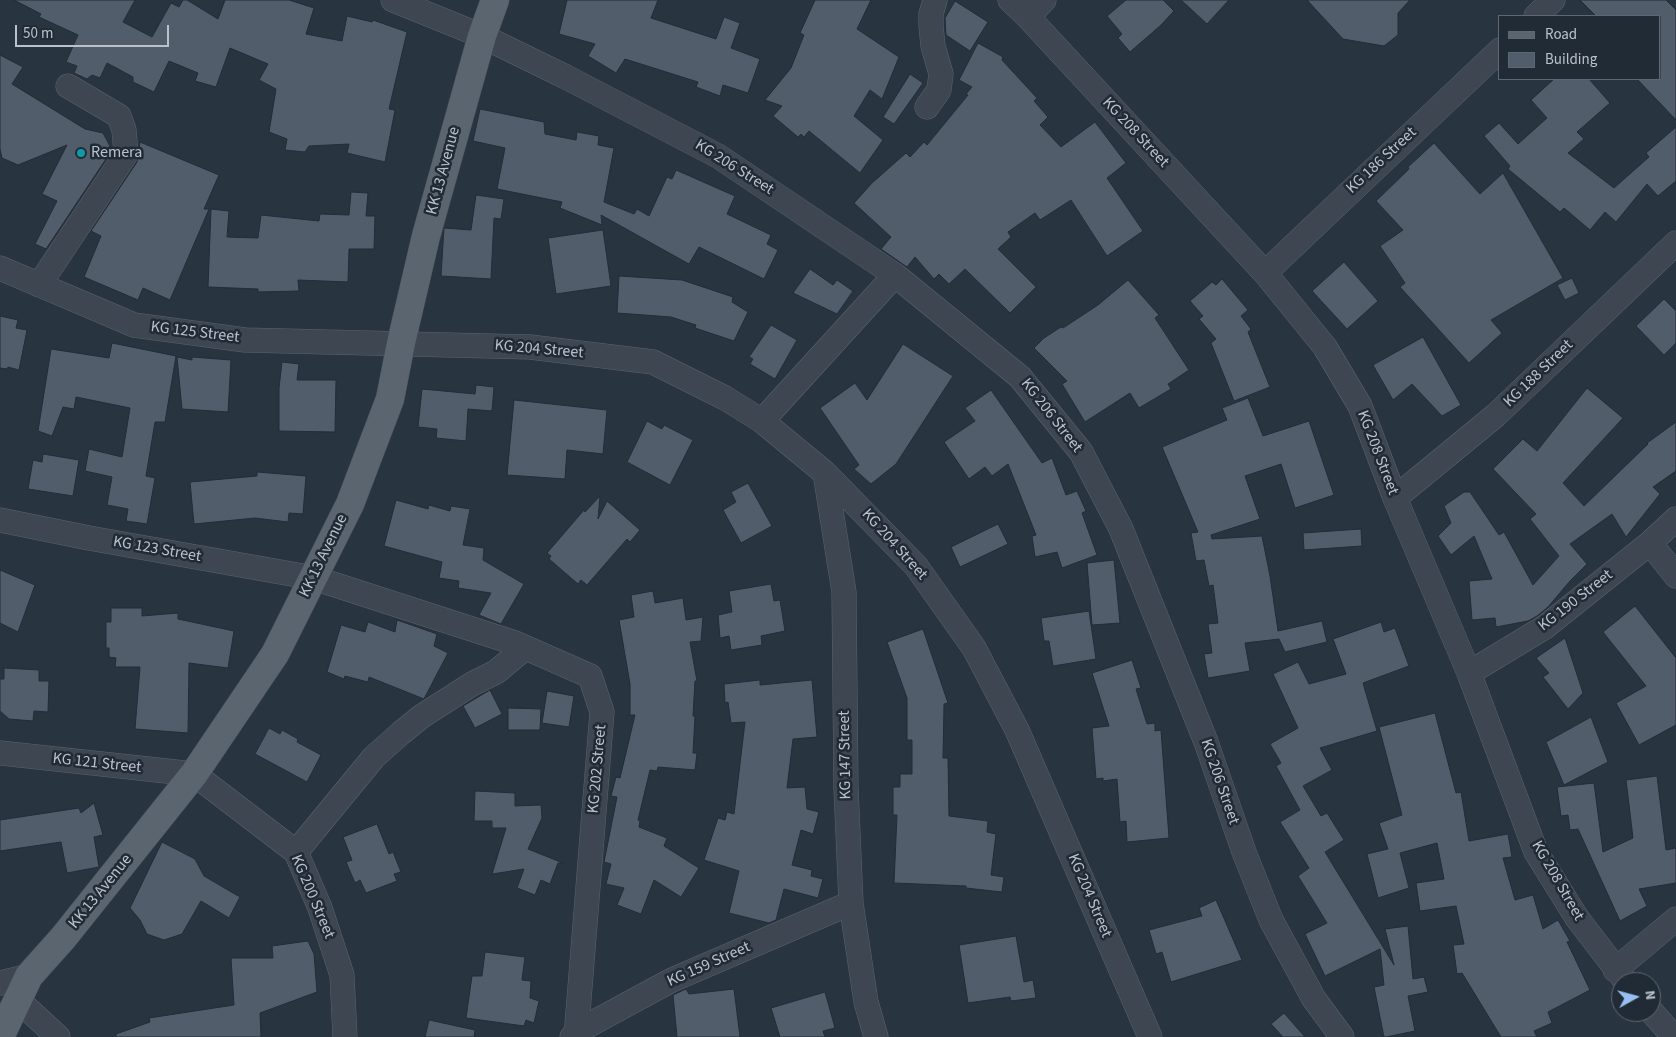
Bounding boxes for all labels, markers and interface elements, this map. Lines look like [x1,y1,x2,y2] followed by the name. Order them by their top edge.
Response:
[18,15,171,47] scale bar
[1498,15,1661,80] legend
[23,23,53,44] text: 50 m
[1545,24,1577,45] text: Road
[1545,49,1597,70] text: Building
[1098,94,1172,172] street label: KG 208 Street
[1343,124,1421,198] street label: KG 186 Street
[423,125,465,217] street label: KK 13 Avenue
[691,136,777,200] street label: KG 206 Street
[91,143,142,163] place label: Remera
[75,147,87,159] marker: Remera
[150,318,240,348] street label: KG 125 Street
[1500,336,1578,412] street label: KG 188 Street
[494,337,584,363] street label: KG 204 Street
[1016,375,1086,457] street label: KG 206 Street
[1352,408,1402,498] street label: KG 208 Street
[857,505,931,585] street label: KG 204 Street
[296,511,352,601] street label: KK 13 Avenue
[111,533,203,567] street label: KG 123 Street
[1535,566,1617,636] street label: KG 190 Street
[836,710,856,800] street label: KG 147 Street
[585,724,611,814] street label: KG 202 Street
[1195,737,1243,827] street label: KG 206 Street
[52,750,142,778] street label: KG 121 Street
[1526,838,1588,924] street label: KG 208 Street
[65,851,137,933] street label: KK 13 Avenue
[1063,851,1115,941] street label: KG 204 Street
[286,852,338,942] street label: KG 200 Street
[664,938,754,992] street label: KG 159 Street
[1611,972,1661,1022] north arrow
[1639,989,1660,1001] text: N

